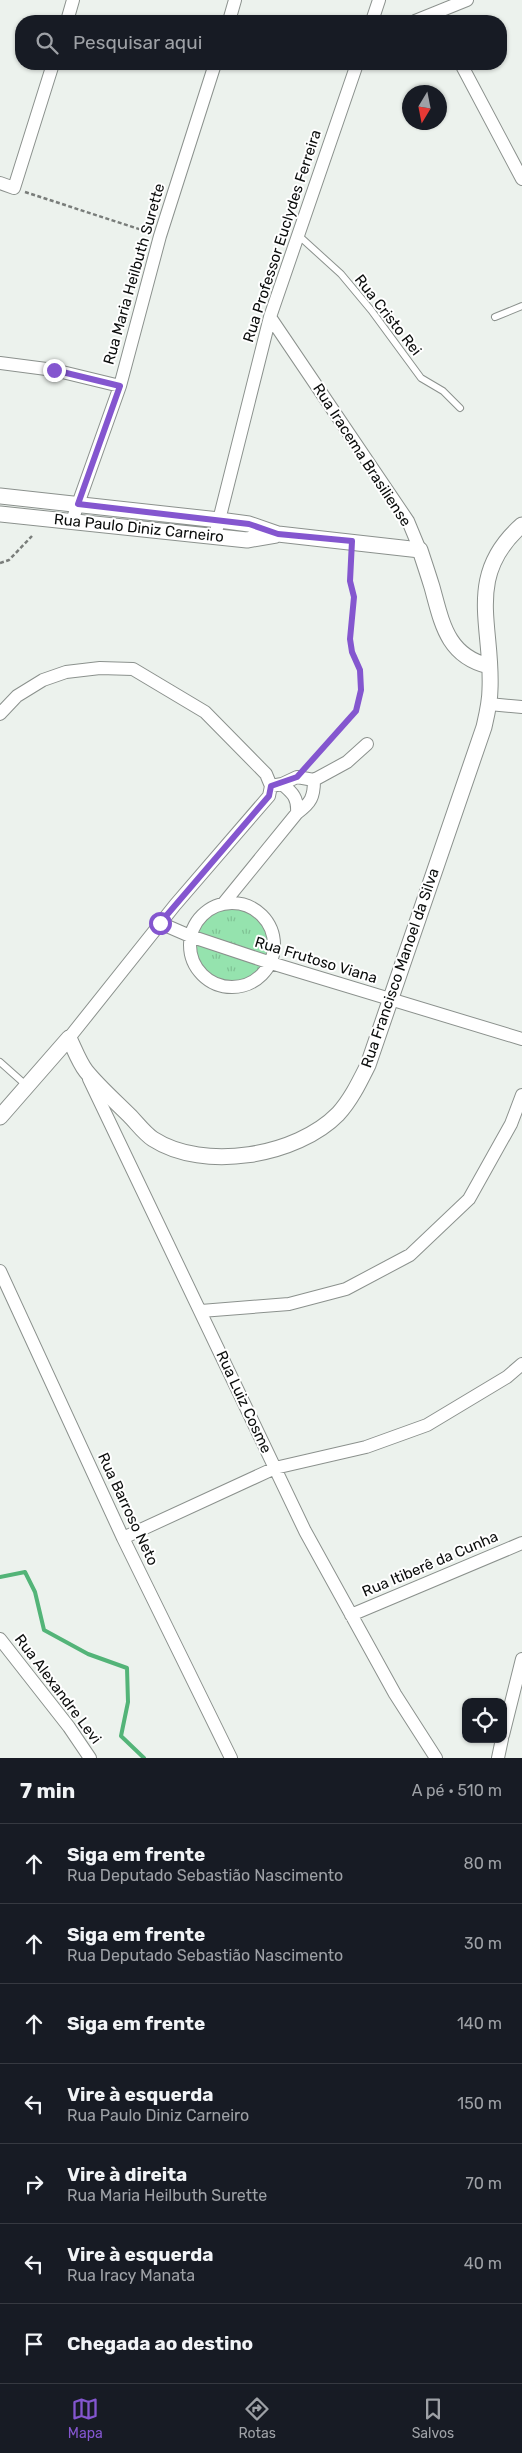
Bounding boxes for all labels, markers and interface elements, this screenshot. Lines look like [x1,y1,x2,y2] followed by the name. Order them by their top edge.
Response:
[15,15,507,70] search box
[33,29,61,57] icon: search
[73,31,202,54] text: Pesquisar aqui
[402,85,447,130] north arrow
[239,128,325,344] street label: Rua Professor Euclydes Ferreira
[99,181,169,367] street label: Rua Maria Heilbuth Surette
[351,271,425,359] street label: Rua Cristo Rei
[43,359,66,382] route end
[309,380,415,530] street label: Rua Iracema Brasiliense
[53,510,225,546] street label: Rua Paulo Diniz Carneiro
[357,866,443,1070] street label: Rua Francisco Manoel da Silva
[149,912,172,935] route start
[253,933,379,987] street label: Rua Frutoso Viana
[212,1348,276,1456] street label: Rua Luiz Cosme
[94,1450,162,1568] street label: Rua Barroso Neto
[359,1527,501,1601] street label: Rua Itiberê da Cunha
[11,1631,105,1747] street label: Rua Alexandre Levi
[462,1698,507,1743] map controls
[462,1698,507,1743] button: locate
[20,1778,75,1803] text: 7 min
[412,1781,502,1800] text: A pé · 510 m
[67,1843,205,1866] text: Siga em frente
[20,1850,48,1878] icon: ahead
[464,1854,502,1873] text: 80 m
[67,1866,343,1885] text: Rua Deputado Sebastião Nascimento
[67,1923,205,1946] text: Siga em frente
[20,1930,48,1958] icon: ahead
[464,1934,502,1953] text: 30 m
[67,1946,343,1965] text: Rua Deputado Sebastião Nascimento
[20,2010,48,2038] icon: ahead
[67,2012,205,2035] text: Siga em frente
[457,2014,502,2033] text: 140 m
[67,2083,214,2106] text: Vire à esquerda
[20,2090,48,2118] icon: left
[457,2094,502,2113] text: 150 m
[67,2106,249,2125] text: Rua Paulo Diniz Carneiro
[67,2163,187,2186] text: Vire à direita
[20,2170,48,2198] icon: right
[465,2174,502,2193] text: 70 m
[67,2186,267,2205] text: Rua Maria Heilbuth Surette
[67,2243,214,2266] text: Vire à esquerda
[20,2250,48,2278] icon: left
[464,2254,502,2273] text: 40 m
[67,2266,195,2285] text: Rua Iracy Manata
[20,2330,48,2358] icon: arrive
[67,2332,253,2355] text: Chegada ao destino
[68,2395,103,2442] tab: Mapa
[239,2395,276,2442] tab: Rotas
[412,2395,454,2442] tab: Salvos

